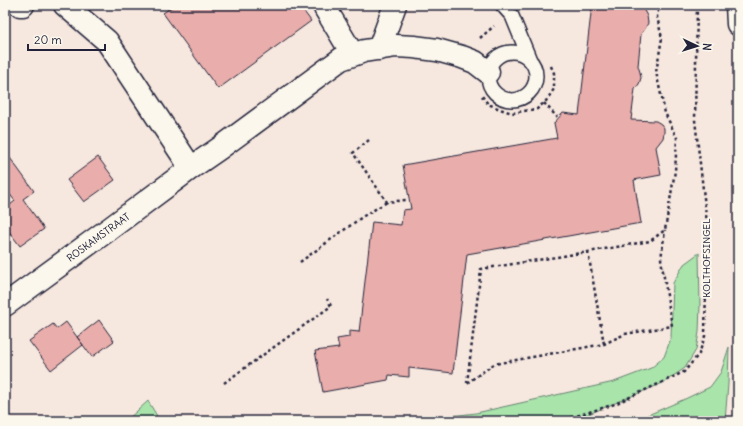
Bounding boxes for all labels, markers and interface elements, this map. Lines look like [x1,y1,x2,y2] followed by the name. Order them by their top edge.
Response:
[28,26,105,52] scale bar
[677,26,717,66] north arrow
[34,32,62,47] text: 20 m
[700,42,714,51] text: N
[64,210,132,265] street label: ROSKAMSTRAAT
[700,218,713,298] street label: KOLTHOFSINGEL

